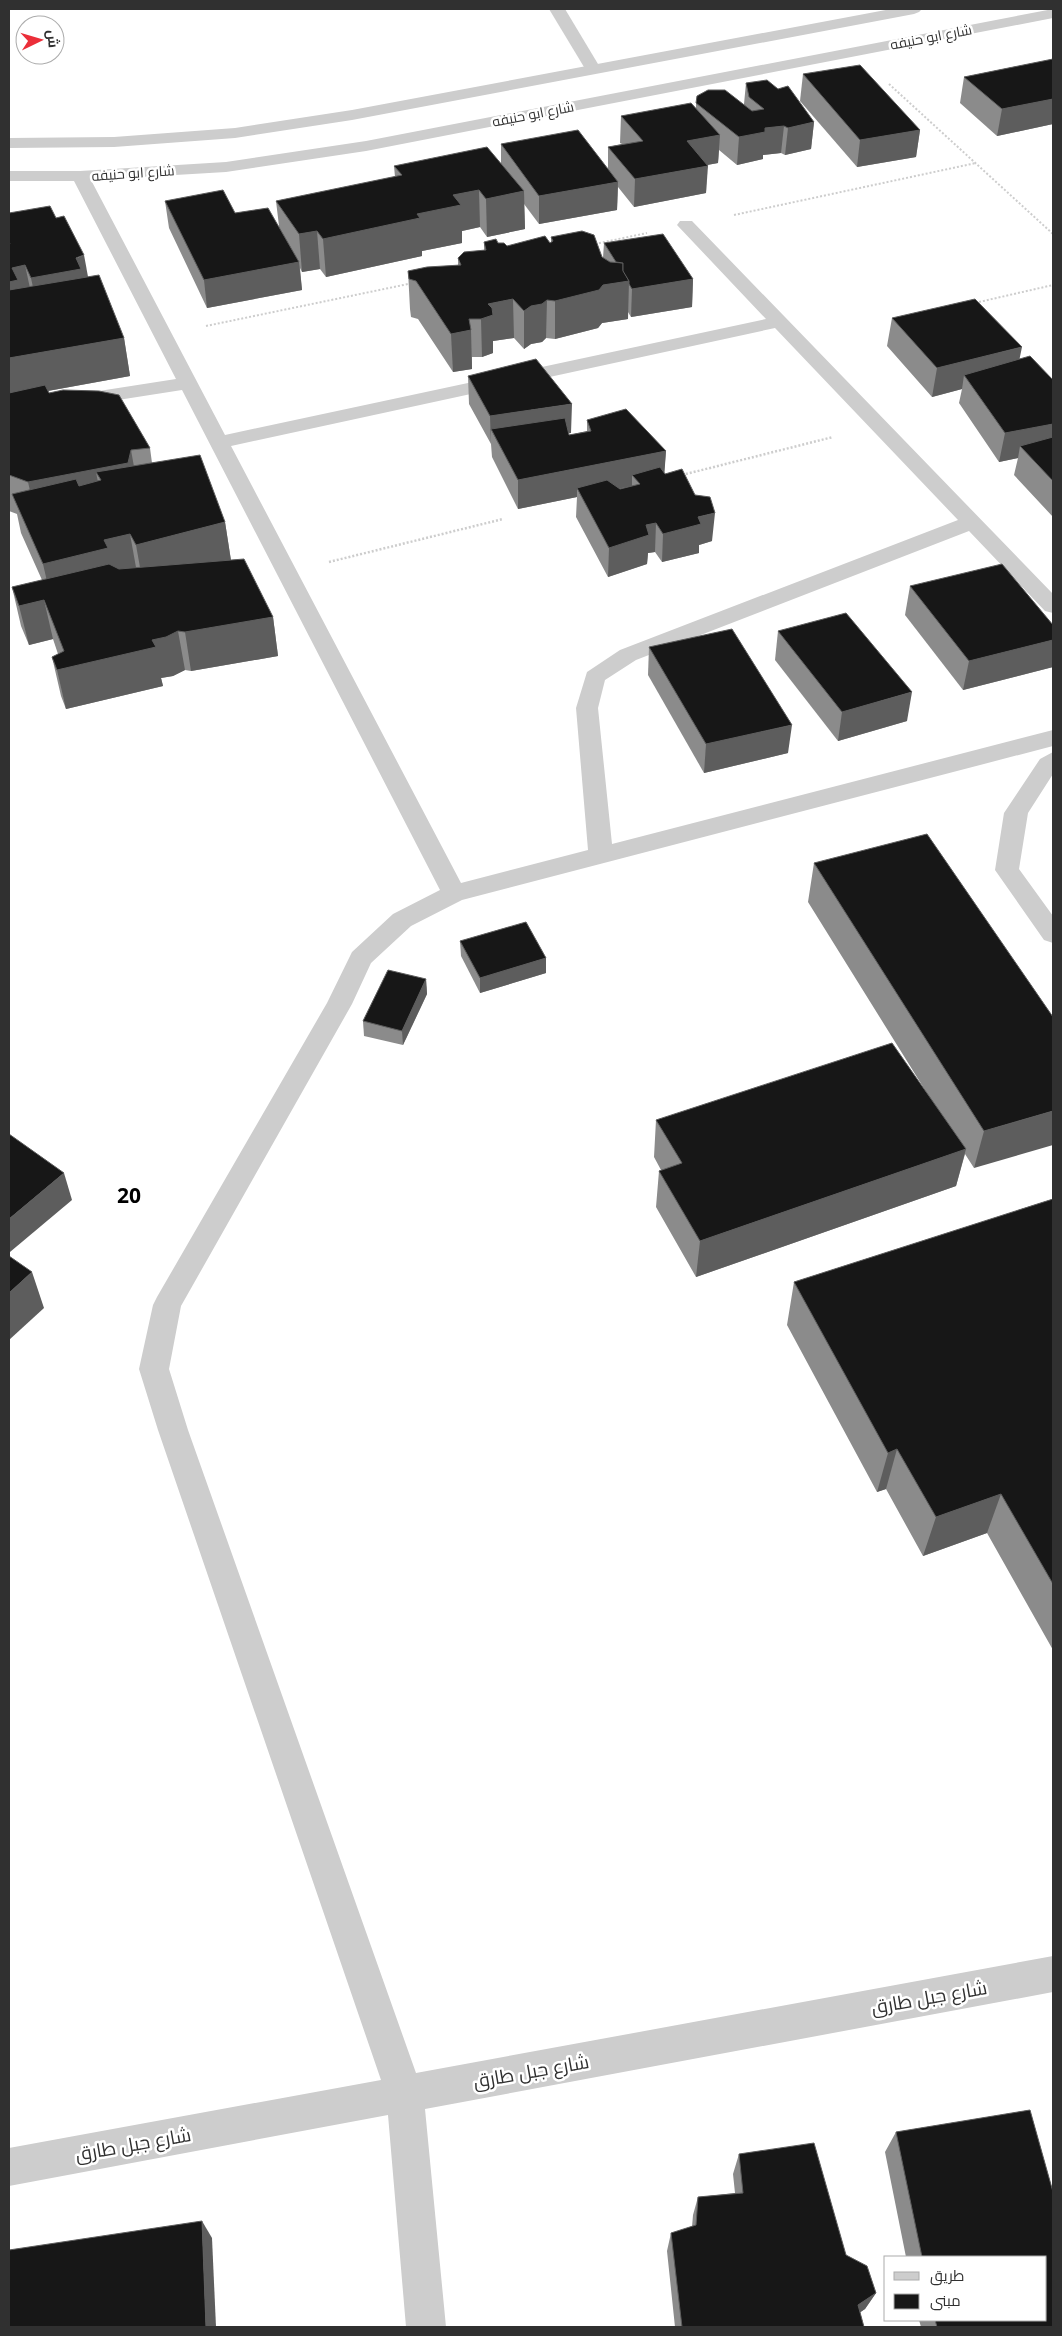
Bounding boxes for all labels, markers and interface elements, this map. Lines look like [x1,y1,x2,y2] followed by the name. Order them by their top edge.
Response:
[15,15,65,65] north arrow
[888,19,973,54] street label: شارع ابو حنيفه
[43,29,64,49] text: ش
[490,96,575,131] street label: شارع ابو حنيفه
[91,160,175,185] street label: شارع ابو حنيفه
[117,1181,141,1209] district label: 20
[869,1974,989,2021] street label: شارع جبل طارق
[471,2048,591,2095] street label: شارع جبل طارق
[73,2121,193,2168] street label: شارع جبل طارق
[884,2256,1047,2321] legend
[930,2265,964,2286] text: طريق
[930,2290,961,2311] text: مبنى

